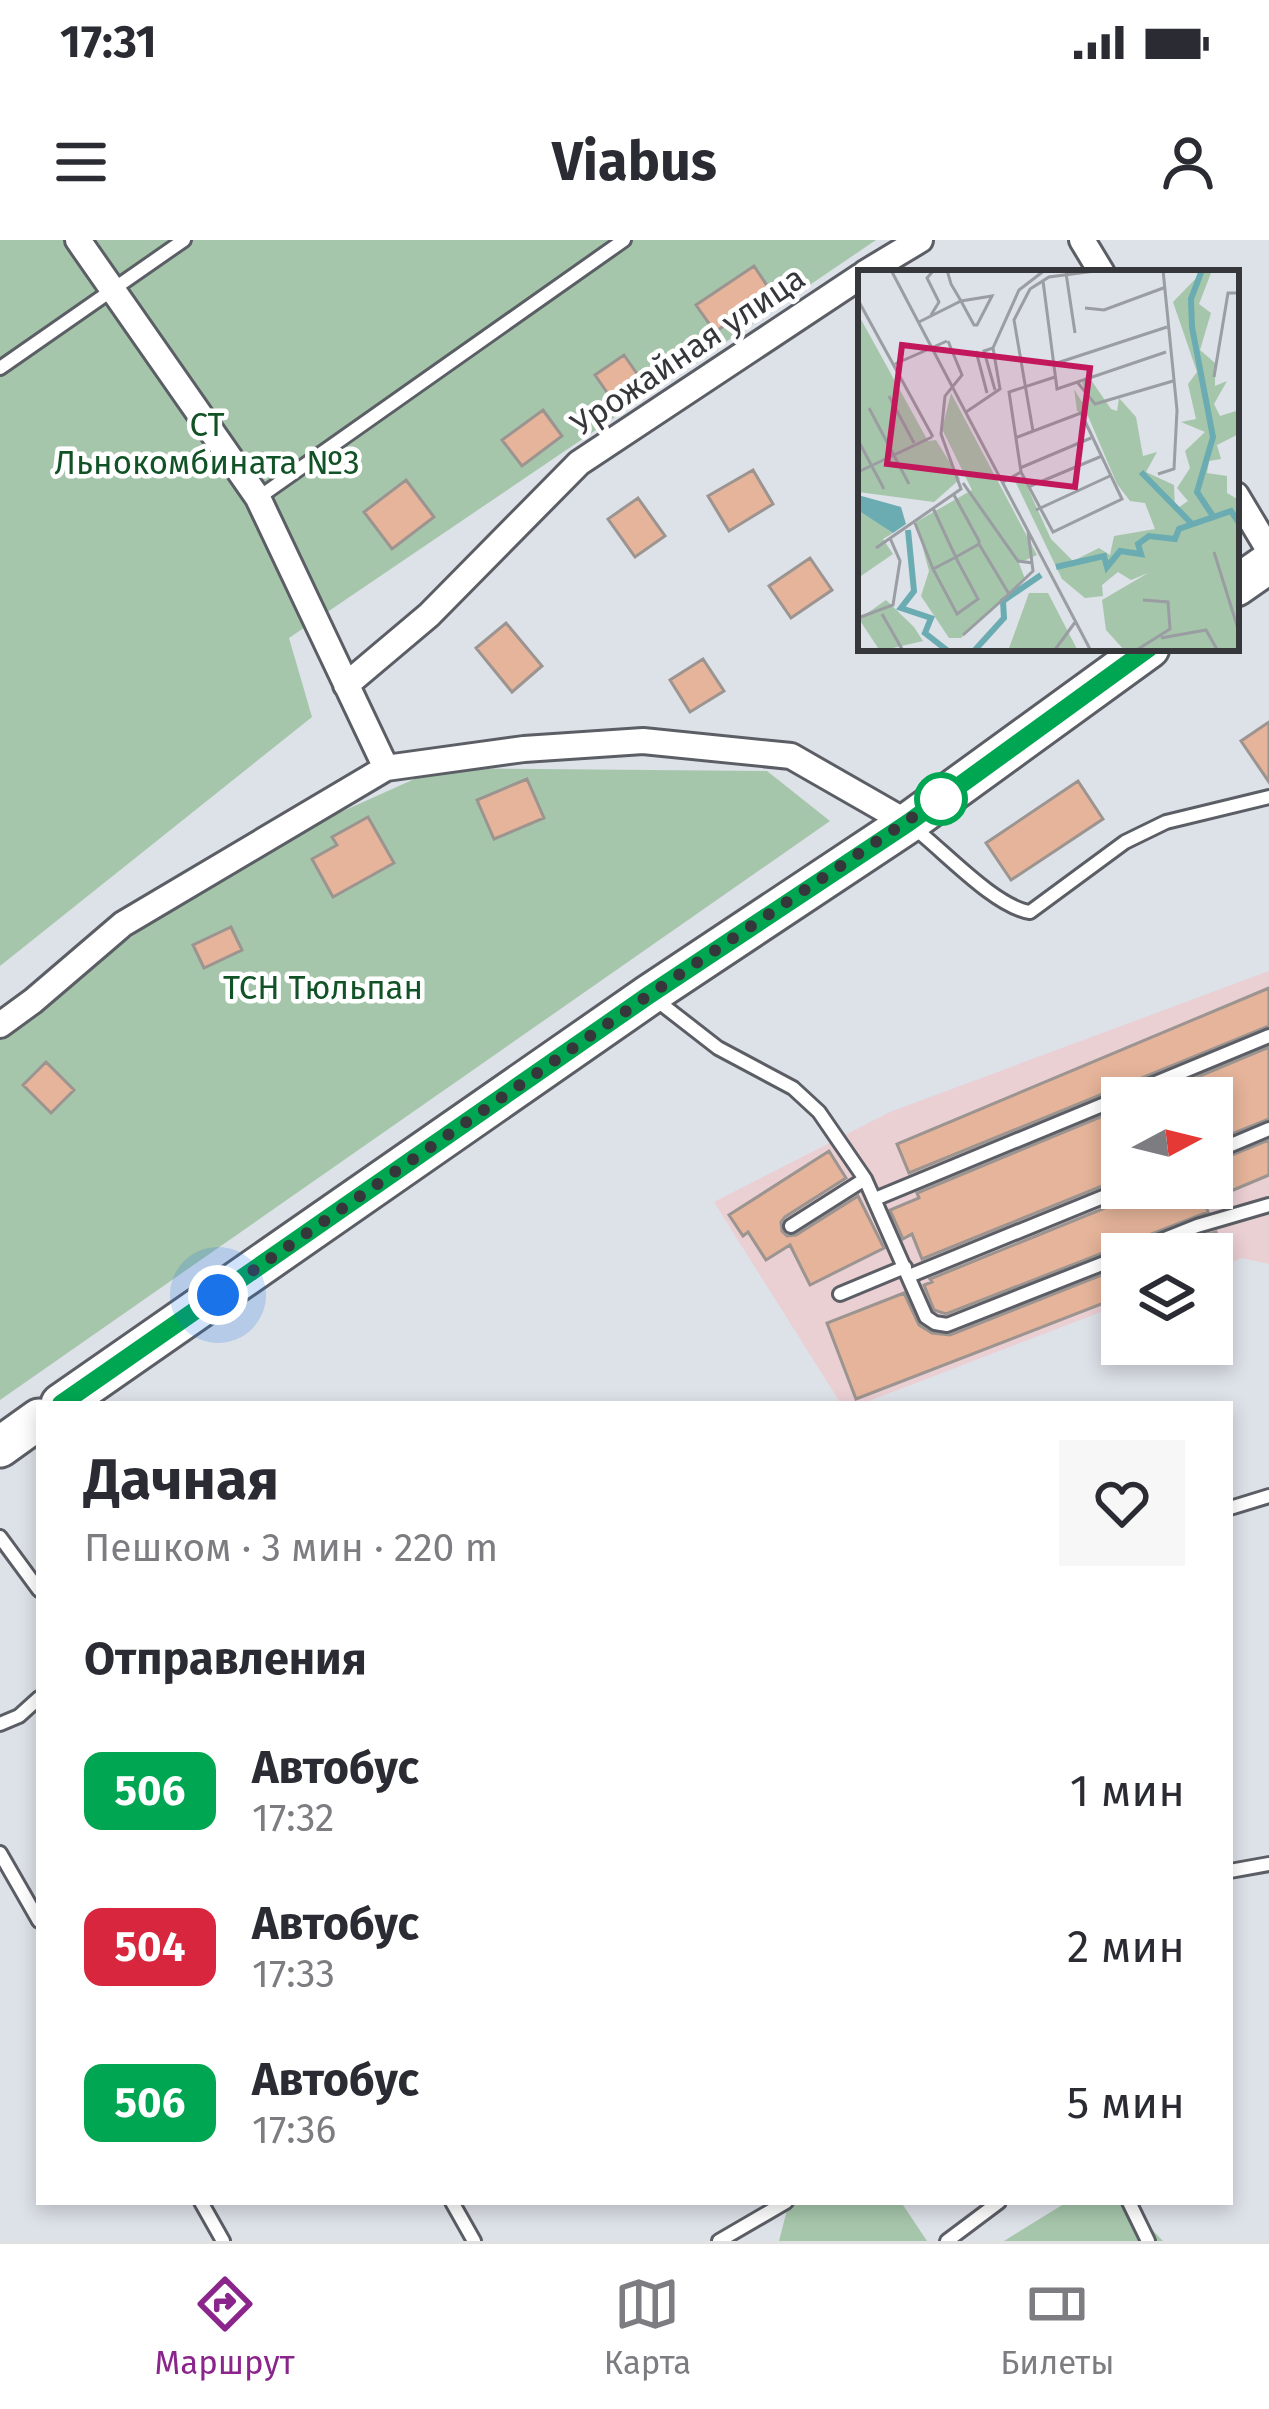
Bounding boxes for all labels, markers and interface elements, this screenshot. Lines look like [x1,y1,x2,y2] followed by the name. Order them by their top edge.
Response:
[60,15,157,69] text: 17:31
[48,129,114,195] icon: menu
[1155,129,1221,195] icon: person
[552,130,717,194] text: Viabus
[563,258,813,444] street label: Урожайная улица
[858,270,1239,651] inset map
[54,405,360,483] park label: СТ Льнокомбината №3
[916,774,966,824] unlabelled marker
[223,968,423,1008] park label: ТСН Тюльпан
[1101,1077,1233,1209] north arrow
[1101,1077,1233,1365] map controls
[1101,1233,1233,1365] button: layers
[188,1265,248,1325] your location
[1059,1440,1185,1566] button: heart
[84,1446,279,1514] text: Дачная
[84,1525,498,1571] text: Пешком · 3 мин · 220 m
[84,1632,367,1686] text: Отправления
[252,1741,419,1795] text: Автобус
[1070,1764,1185,1818] text: 1 мин
[115,1766,185,1816] text: 506
[252,1795,334,1841] text: 17:32
[252,1897,419,1951] text: Автобус
[1067,1920,1185,1974] text: 2 мин
[115,1922,185,1972] text: 504
[252,1951,335,1997] text: 17:33
[252,2053,419,2107] text: Автобус
[1067,2076,1185,2130] text: 5 мин
[115,2078,185,2128] text: 506
[252,2107,336,2153] text: 17:36
[155,2271,295,2383] tab: Маршрут
[604,2271,691,2383] tab: Карта
[1000,2271,1114,2383] tab: Билеты

